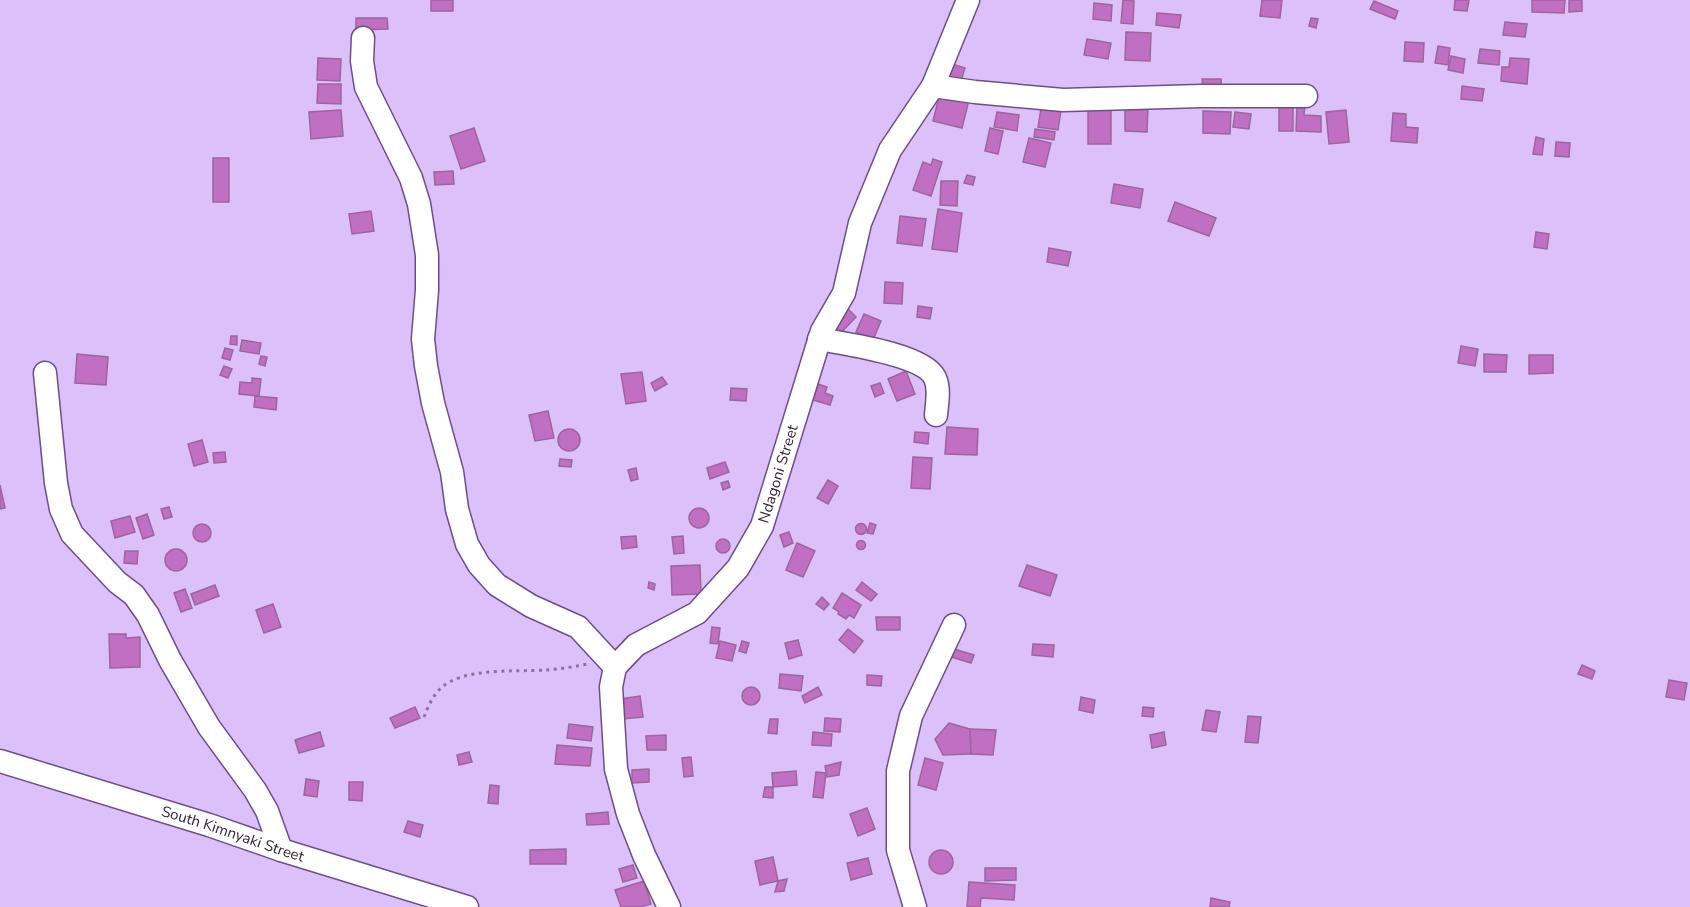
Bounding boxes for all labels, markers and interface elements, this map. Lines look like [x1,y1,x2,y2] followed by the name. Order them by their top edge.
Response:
[754,421,803,525] street label: Ndagoni Street
[159,801,307,867] street label: South Kimnyaki Street

